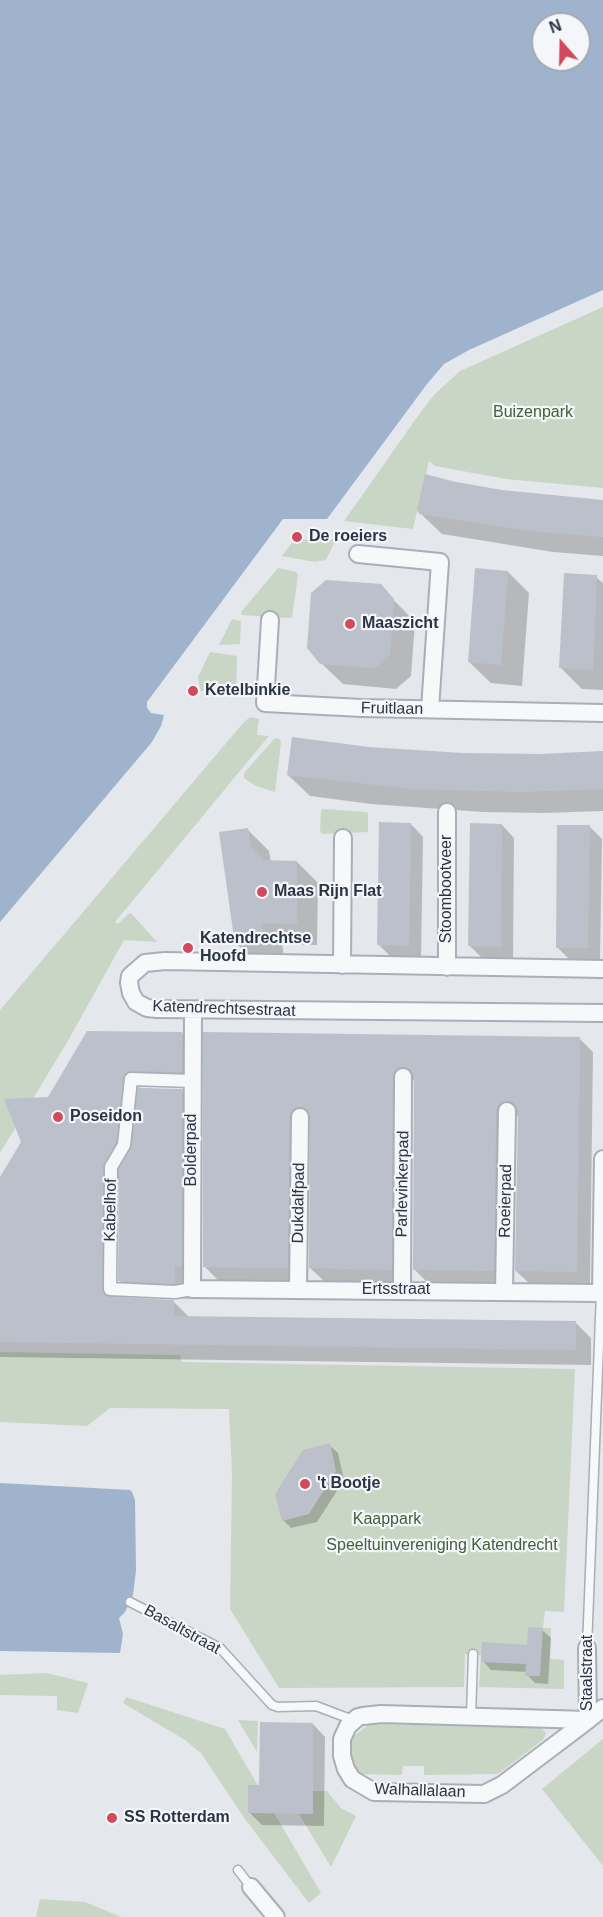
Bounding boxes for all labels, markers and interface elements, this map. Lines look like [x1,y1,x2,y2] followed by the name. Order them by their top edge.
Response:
[531,12,591,72] north arrow
[547,17,564,36] text: N
[493,403,573,423] park label: Buizenpark
[309,527,387,547] place label: De roeiers
[290,530,304,544] marker: De roeiers
[362,614,438,634] place label: Maaszicht
[343,617,357,631] marker: Maaszicht
[205,681,290,701] place label: Ketelbinkie
[186,684,200,698] marker: Ketelbinkie
[361,699,423,719] street label: Fruitlaan
[437,835,457,943] street label: Stoombootveer
[274,882,382,902] place label: Maas Rijn Flat
[255,885,269,899] marker: Maas Rijn Flat
[200,929,311,967] place label: Katendrechtse Hoofd
[181,941,195,955] marker: Katendrechtse Hoofd
[152,997,296,1021] street label: Katendrechtsestraat
[70,1107,142,1127] place label: Poseidon
[51,1110,65,1124] marker: Poseidon
[182,1114,202,1186] street label: Bolderpad
[392,1130,414,1238] street label: Parlevinkerpad
[289,1162,309,1244] street label: Dukdalfpad
[496,1164,516,1238] street label: Roeierpad
[101,1178,121,1242] street label: Kabelhof
[362,1280,430,1300] street label: Ertsstraat
[317,1474,380,1494] place label: 't Bootje
[298,1477,312,1491] marker: 't Bootje
[353,1510,421,1530] park label: Kaappark
[326,1536,558,1556] park label: Speeltuinvereniging Katendrecht
[140,1601,224,1659] street label: Basaltstraat
[578,1635,598,1711] street label: Staalstraat
[374,1780,466,1802] street label: Walhallalaan
[124,1808,230,1828] place label: SS Rotterdam
[105,1811,119,1825] marker: SS Rotterdam

